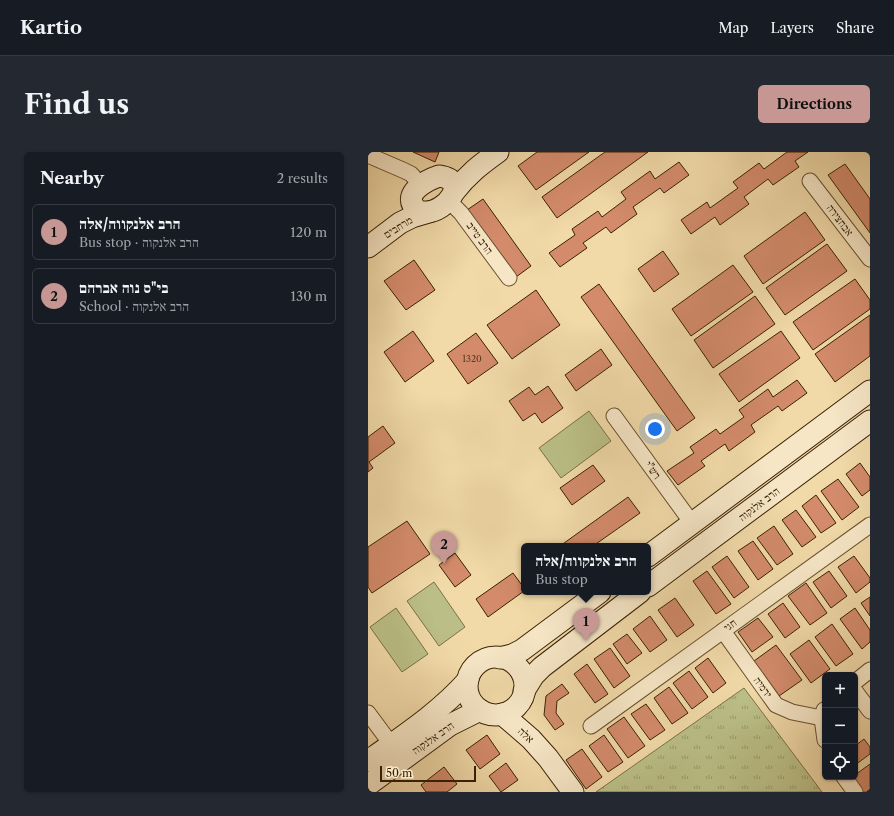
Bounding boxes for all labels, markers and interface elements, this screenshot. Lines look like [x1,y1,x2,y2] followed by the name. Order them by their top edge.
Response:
[20,16,82,39] text: Kartio
[718,19,748,37] text: Map
[770,19,814,37] text: Layers
[836,19,874,37] text: Share
[758,85,870,123] button: Directions
[24,87,129,121] text: Find us
[40,168,104,188] text: Nearby
[277,170,328,186] text: 2 results
[824,201,857,239] street label: אבחצירה
[381,213,415,241] street label: מרחבים
[79,214,180,233] text: הרב אלנקווה/אלה
[464,219,496,257] street label: הרב טייב
[51,224,57,240] text: 1
[290,224,327,240] text: 120 m
[79,234,199,250] text: Bus stop · הרב אלנקוה
[79,278,168,297] text: בי"ס נוה אברהם
[50,288,58,304] text: 2
[291,288,327,304] text: 130 m
[79,298,189,314] text: School · הרב אלנקוה
[462,353,482,364] house number: 1320
[645,419,665,439] your location
[642,458,664,482] street label: רש"י
[736,484,783,524] street label: הרב אלנקוה
[431,531,457,564] pin: 2
[521,543,651,595] popup
[535,551,637,570] text: הרב אלנקווה/אלה
[535,571,588,587] text: Bus stop
[573,608,599,641] pin: 1
[721,616,739,634] street label: חגי
[822,672,858,780] map controls
[822,672,858,708] button: +
[751,674,775,700] street label: ירמיה
[822,708,858,744] button: −
[409,718,457,758] street label: הרב אלנקוה
[515,724,537,746] street label: אלה
[822,744,858,780] button: locate
[380,764,476,783] scale bar
[386,766,412,780] text: 50 m

